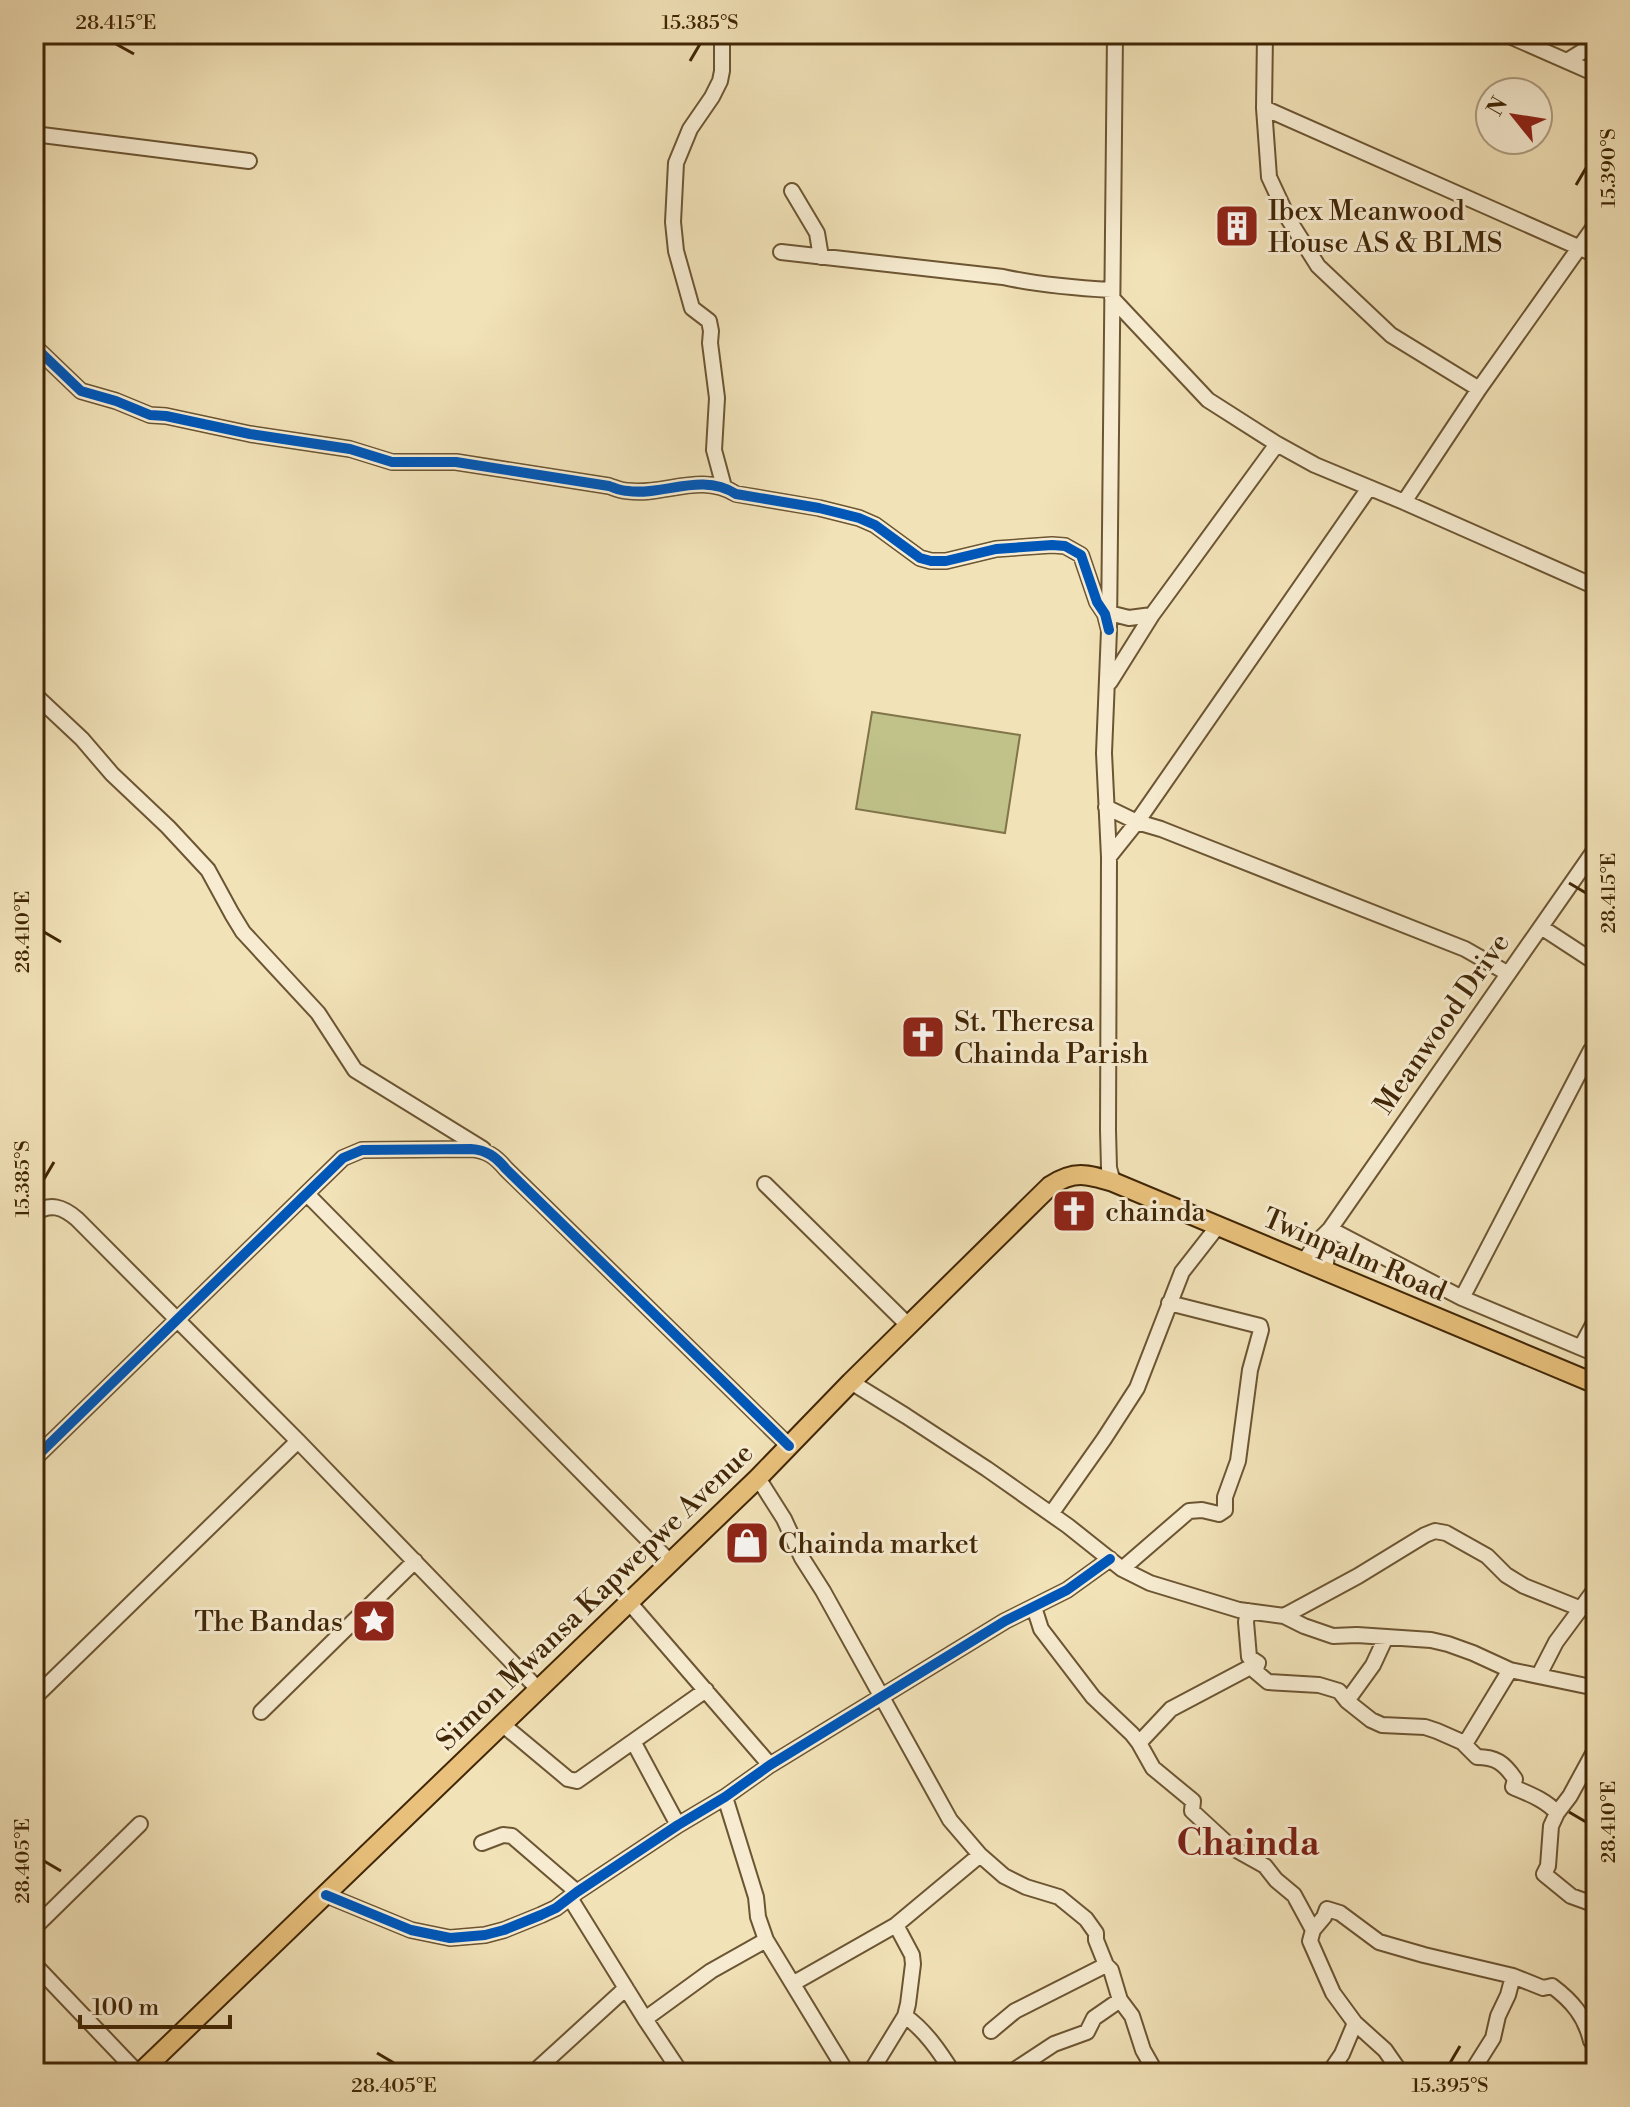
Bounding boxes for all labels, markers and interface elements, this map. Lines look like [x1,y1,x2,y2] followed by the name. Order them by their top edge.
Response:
[76,11,156,36] text: 28.415°E
[661,11,739,36] text: 15.385°S
[1474,76,1554,156] north arrow
[1482,92,1514,121] text: N
[1597,128,1622,208] text: 15.390°S
[1268,194,1503,261] place label: Ibex Meanwood House AS & BLMS
[1213,202,1261,250] building icon: Ibex Meanwood House AS & BLMS
[1597,853,1622,933] text: 28.415°E
[11,891,36,973] text: 28.410°E
[1367,927,1518,1121] street label: Meanwood Drive
[954,1005,1149,1072] place label: St. Theresa Chainda Parish
[899,1013,947,1061] church icon: St. Theresa Chainda Parish
[11,1140,36,1218] text: 15.385°S
[1050,1187,1098,1235] church icon: chainda
[1105,1195,1207,1230] place label: chainda
[1257,1201,1452,1310] street label: Twinpalm Road
[429,1436,761,1758] street label: Simon Mwansa Kapwepwe Avenue
[723,1519,771,1567] shop icon: Chainda market
[778,1527,979,1562] place label: Chainda market
[350,1597,398,1645] place icon: The Bandas
[194,1605,343,1640] place label: The Bandas
[1597,1781,1622,1863] text: 28.410°E
[11,1818,36,1904] text: 28.405°E
[1176,1822,1320,1867] district label: Chainda
[80,1979,230,2029] scale bar
[92,1993,159,2023] text: 100 m
[351,2074,437,2099] text: 28.405°E
[1411,2074,1489,2099] text: 15.395°S

